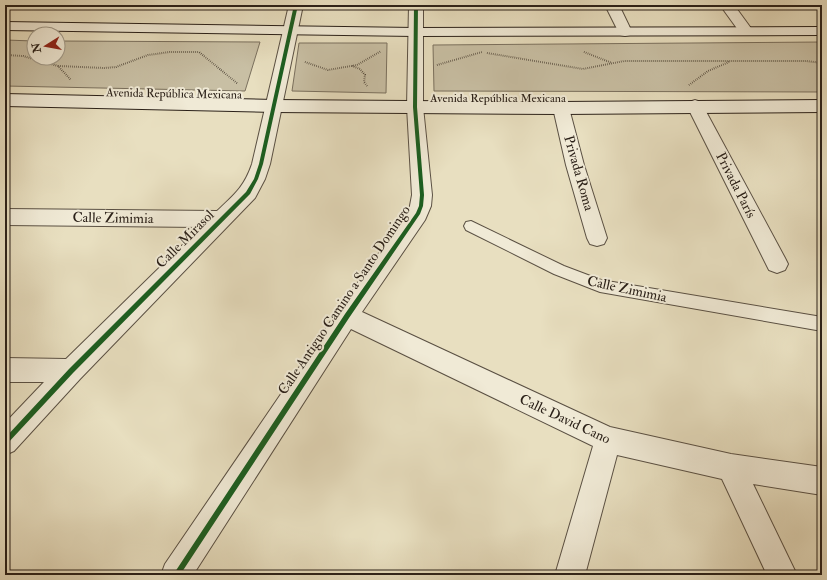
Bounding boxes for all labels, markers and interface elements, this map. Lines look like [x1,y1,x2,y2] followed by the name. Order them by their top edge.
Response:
[26,26,66,66] north arrow
[29,41,44,55] text: N
[105,85,243,103] street label: Avenida República Mexicana
[429,91,567,106] street label: Avenida República Mexicana
[560,133,598,213] street label: Privada Roma
[712,149,760,221] street label: Privada París
[274,202,414,398] street label: Calle Antiguo Camino a Santo Domingo
[152,206,218,272] street label: Calle Mirasol
[72,209,154,227] street label: Calle Zimimia
[586,272,669,306] street label: Calle Zimimia
[517,391,613,448] street label: Calle David Cano

